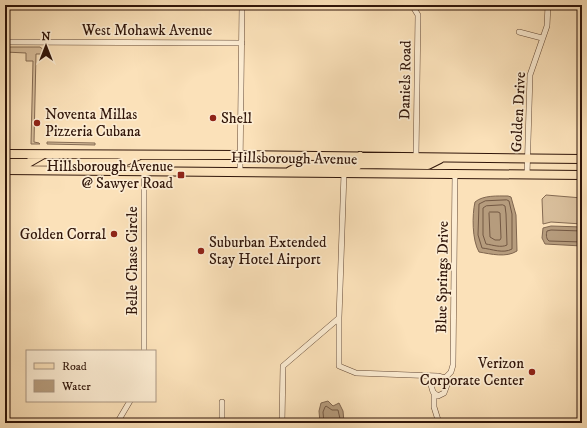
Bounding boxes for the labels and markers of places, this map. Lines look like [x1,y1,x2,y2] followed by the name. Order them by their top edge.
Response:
[45,105,141,141] place label: Noventa Millas Pizzeria Cubana
[221,109,252,128] place label: Shell
[208,113,218,123] marker: Shell
[32,118,42,128] marker: Noventa Millas Pizzeria Cubana
[46,157,174,193] place label: Hillsborough Avenue @ Sawyer Road
[176,170,186,180] marker: Hillsborough Avenue @ Sawyer Road
[20,225,106,244] place label: Golden Corral
[109,229,119,239] marker: Golden Corral
[209,233,327,269] place label: Suburban Extended Stay Hotel Airport
[196,246,206,256] marker: Suburban Extended Stay Hotel Airport
[420,354,524,390] place label: Verizon Corporate Center
[527,367,537,377] marker: Verizon Corporate Center

